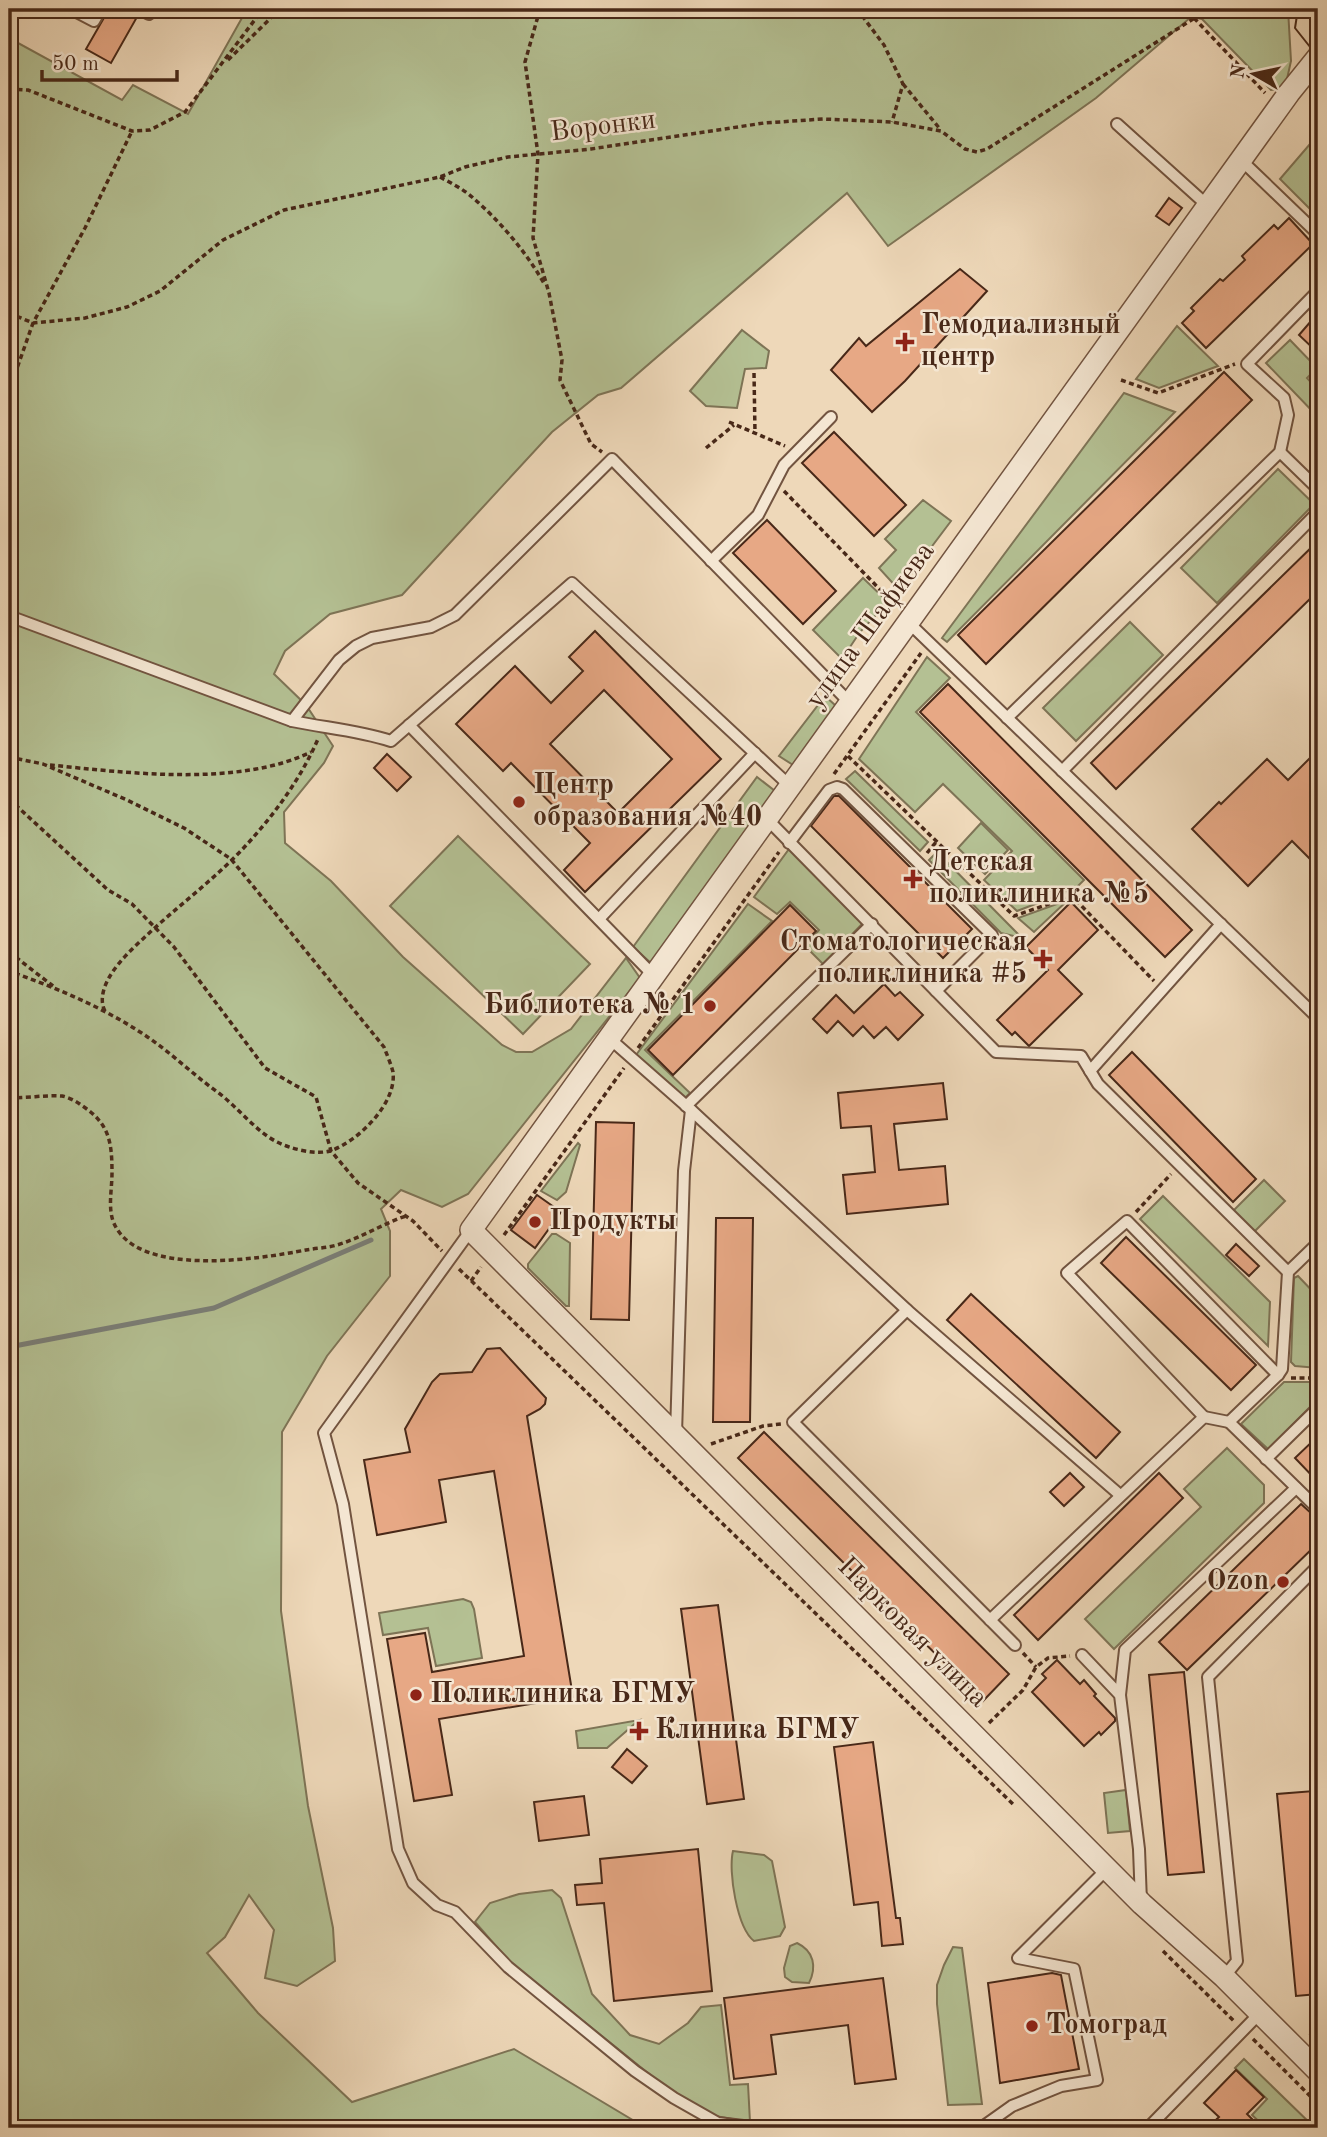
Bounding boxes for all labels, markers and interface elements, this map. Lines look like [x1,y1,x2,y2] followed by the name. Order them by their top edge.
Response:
[42,38,177,82] scale bar
[1218,38,1288,108] north arrow
[52,54,99,75] text: 50 m
[1229,63,1250,80] text: N
[549,107,657,147] street label: Воронки
[921,312,1121,372] place label: Гемодиализный центр
[895,332,915,352] marker: Гемодиализный центр
[801,538,941,714] street label: улица Шафиева
[533,772,762,832] place label: Центр образования №40
[511,794,527,810] marker: Центр образования №40
[929,849,1149,909] place label: Детская поликлиника №5
[903,869,923,889] marker: Детская поликлиника №5
[780,928,1027,989] place label: Стоматологическая поликлиника #5
[1033,949,1053,969] marker: Стоматологическая поликлиника #5
[484,991,696,1020] place label: Библиотека № 1
[702,998,718,1014] marker: Библиотека № 1
[549,1208,677,1236] place label: Продукты
[527,1214,543,1230] marker: Продукты
[832,1553,993,1714] street label: Парковая улица
[1207,1568,1269,1596] place label: Ozon
[1275,1574,1291,1590] marker: Ozon
[430,1681,696,1709] place label: Поликлиника БГМУ
[408,1687,424,1703] marker: Поликлиника БГМУ
[655,1716,860,1745] place label: Клиника БГМУ
[629,1721,649,1741] marker: Клиника БГМУ
[1046,2012,1167,2040] place label: Томоград
[1024,2018,1040,2034] marker: Томоград

